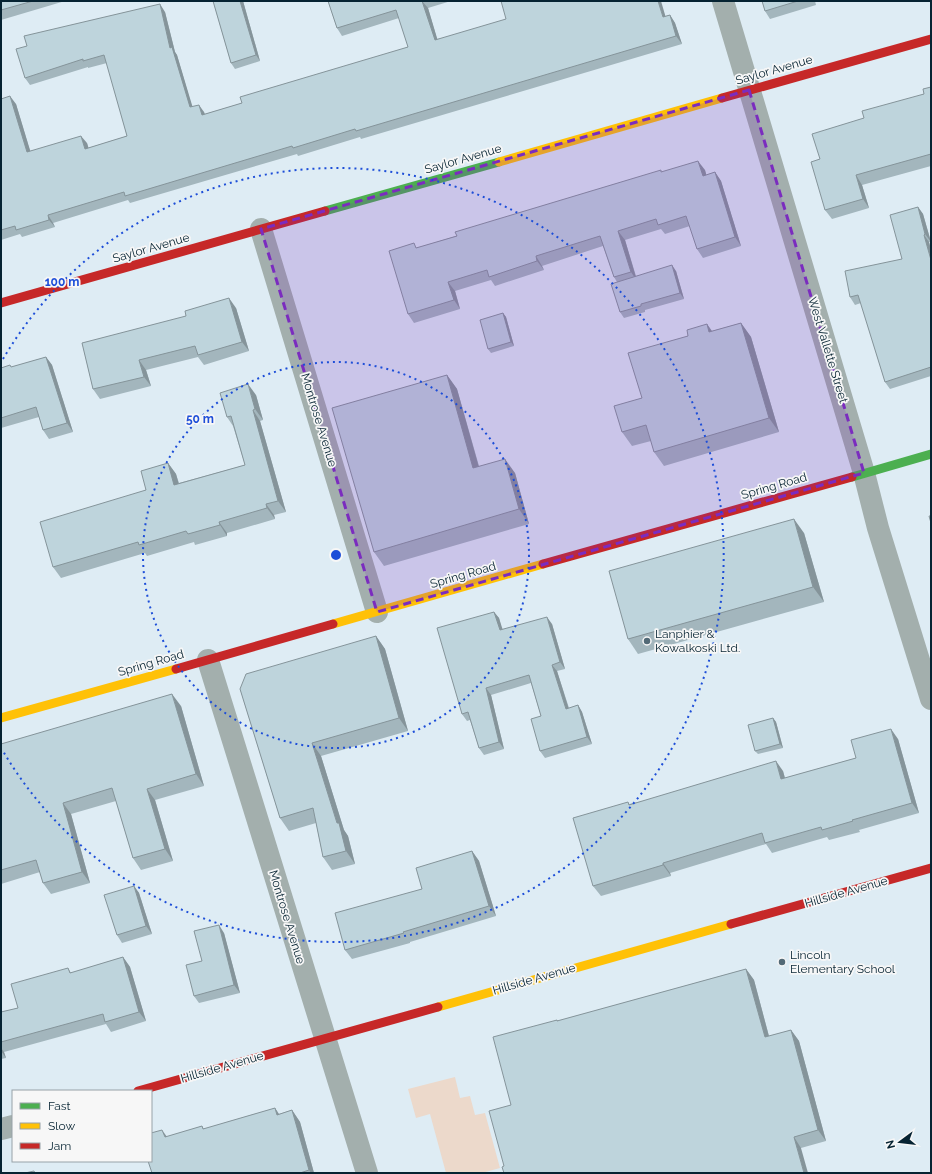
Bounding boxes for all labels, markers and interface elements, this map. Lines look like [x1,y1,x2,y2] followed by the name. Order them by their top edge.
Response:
[734,52,814,88] street label: Saylor Avenue
[423,141,503,177] street label: Saylor Avenue
[111,230,191,266] street label: Saylor Avenue
[45,275,79,289] text: 100 m
[805,295,851,405] street label: West Vallette Street
[298,371,340,469] street label: Montrose Avenue
[186,412,214,426] text: 50 m
[739,470,809,502] street label: Spring Road
[329,548,343,562] centre of rings
[428,559,498,591] street label: Spring Road
[655,627,740,655] place label: Lanphier & Kowalkoski Ltd.
[642,636,652,646] marker: Lanphier & Kowalkoski Ltd.
[116,647,186,679] street label: Spring Road
[266,868,308,966] street label: Montrose Avenue
[803,873,889,911] street label: Hillside Avenue
[790,948,896,976] place label: Lincoln Elementary School
[777,957,787,967] marker: Lincoln Elementary School
[491,960,577,998] street label: Hillside Avenue
[179,1048,265,1086] street label: Hillside Avenue
[12,1090,152,1162] legend
[48,1099,71,1113] text: Fast
[48,1119,75,1133] text: Slow
[880,1122,920,1162] north arrow
[48,1139,71,1153] text: Jam
[883,1139,898,1150] text: N

